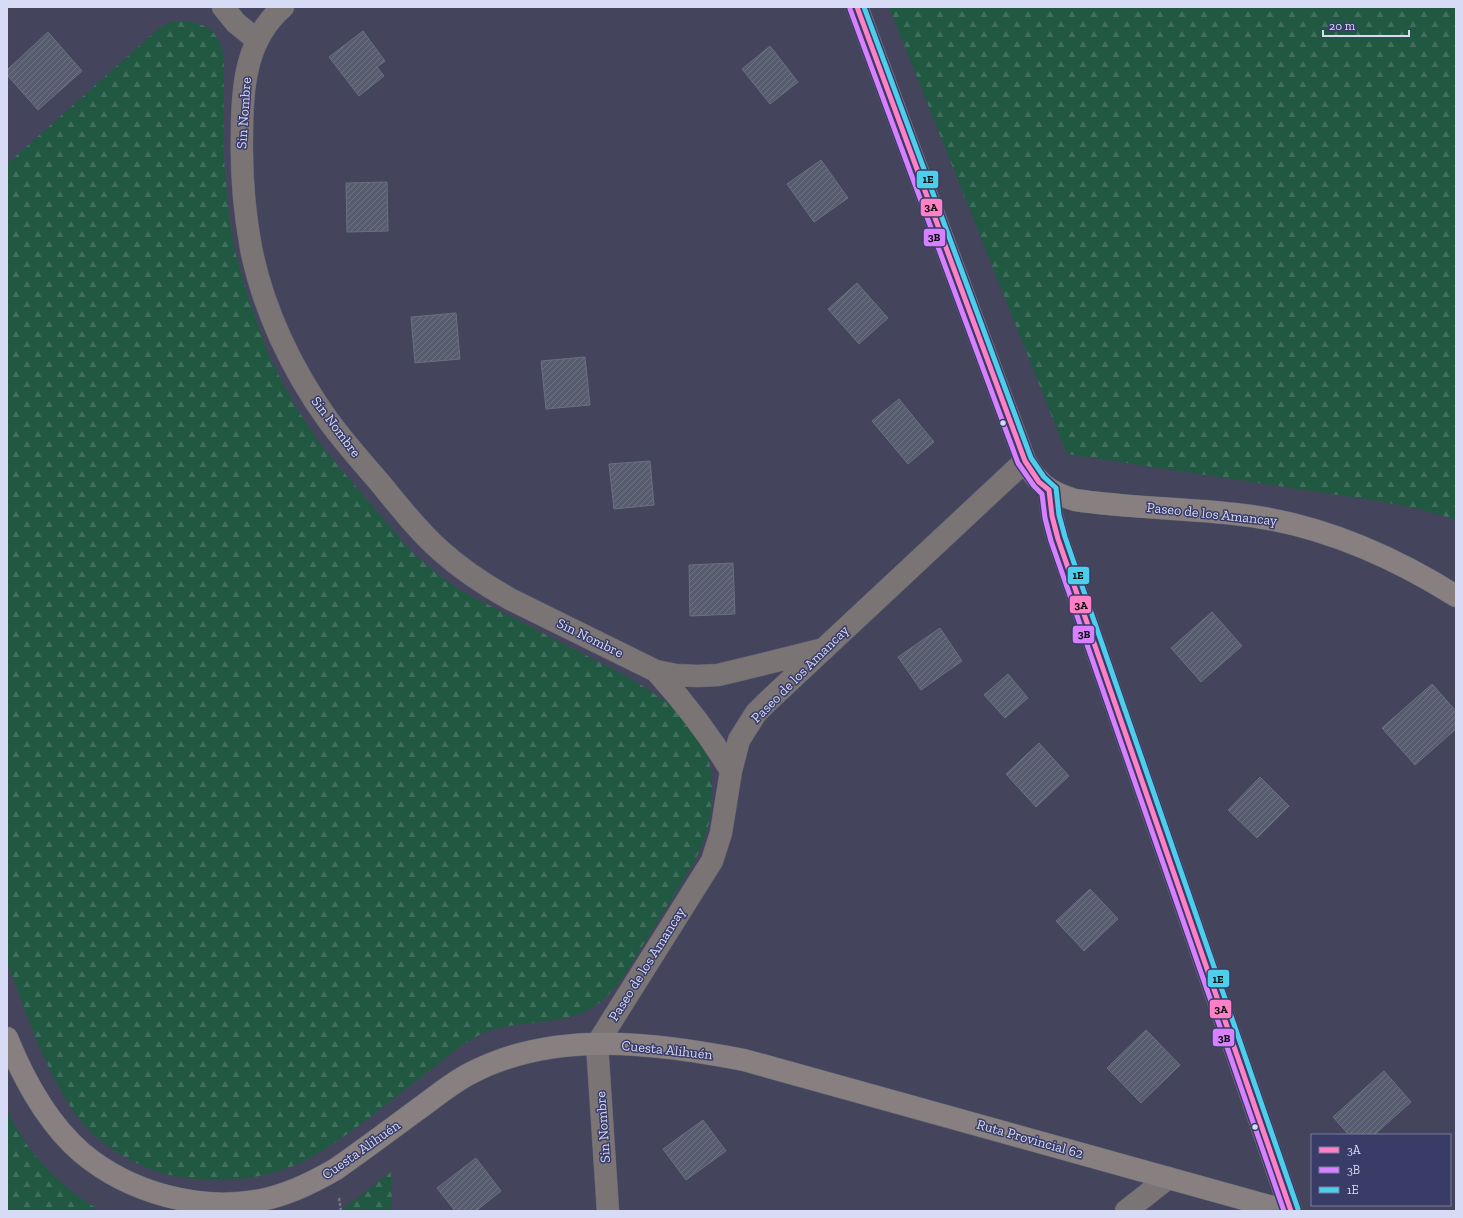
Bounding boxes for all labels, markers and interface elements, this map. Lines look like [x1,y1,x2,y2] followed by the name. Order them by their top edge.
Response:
[1323,12,1409,38] scale bar
[1329,19,1356,33] text: 20 m
[233,76,255,149] street label: Sin Nombre
[916,170,939,189] line badge: 1E
[923,173,934,186] text: 1E
[920,198,943,217] line badge: 3A
[924,201,938,214] text: 3A
[923,228,946,247] line badge: 3B
[928,231,941,244] text: 3B
[308,393,365,461] street label: Sin Nombre
[998,418,1008,428] unlabelled marker
[1146,499,1279,529] street label: Paseo de los Amancay
[1067,566,1090,585] line badge: 1E
[1073,569,1084,582] text: 1E
[1069,595,1092,614] line badge: 3A
[1074,599,1088,612] text: 3A
[554,615,626,662] street label: Sin Nombre
[748,621,853,726] street label: Paseo de los Amancay
[1072,625,1095,644] line badge: 3B
[1078,628,1091,641] text: 3B
[605,903,689,1024] street label: Paseo de los Amancay
[1207,969,1230,988] line badge: 1E
[1213,973,1224,986] text: 1E
[1209,999,1232,1019] line badge: 3A
[1214,1003,1228,1016] text: 3A
[1212,1028,1235,1047] line badge: 3B
[1218,1032,1231,1045] text: 3B
[621,1037,713,1063] street label: Cuesta Alihuén
[592,1090,614,1163] street label: Sin Nombre
[975,1116,1085,1162] street label: Ruta Provincial 62
[319,1117,403,1183] street label: Cuesta Alihuén
[1250,1122,1260,1132] unlabelled marker
[1311,1134,1451,1206] legend
[1347,1143,1361,1157] text: 3A
[1347,1163,1360,1177] text: 3B
[1347,1183,1359,1197] text: 1E

